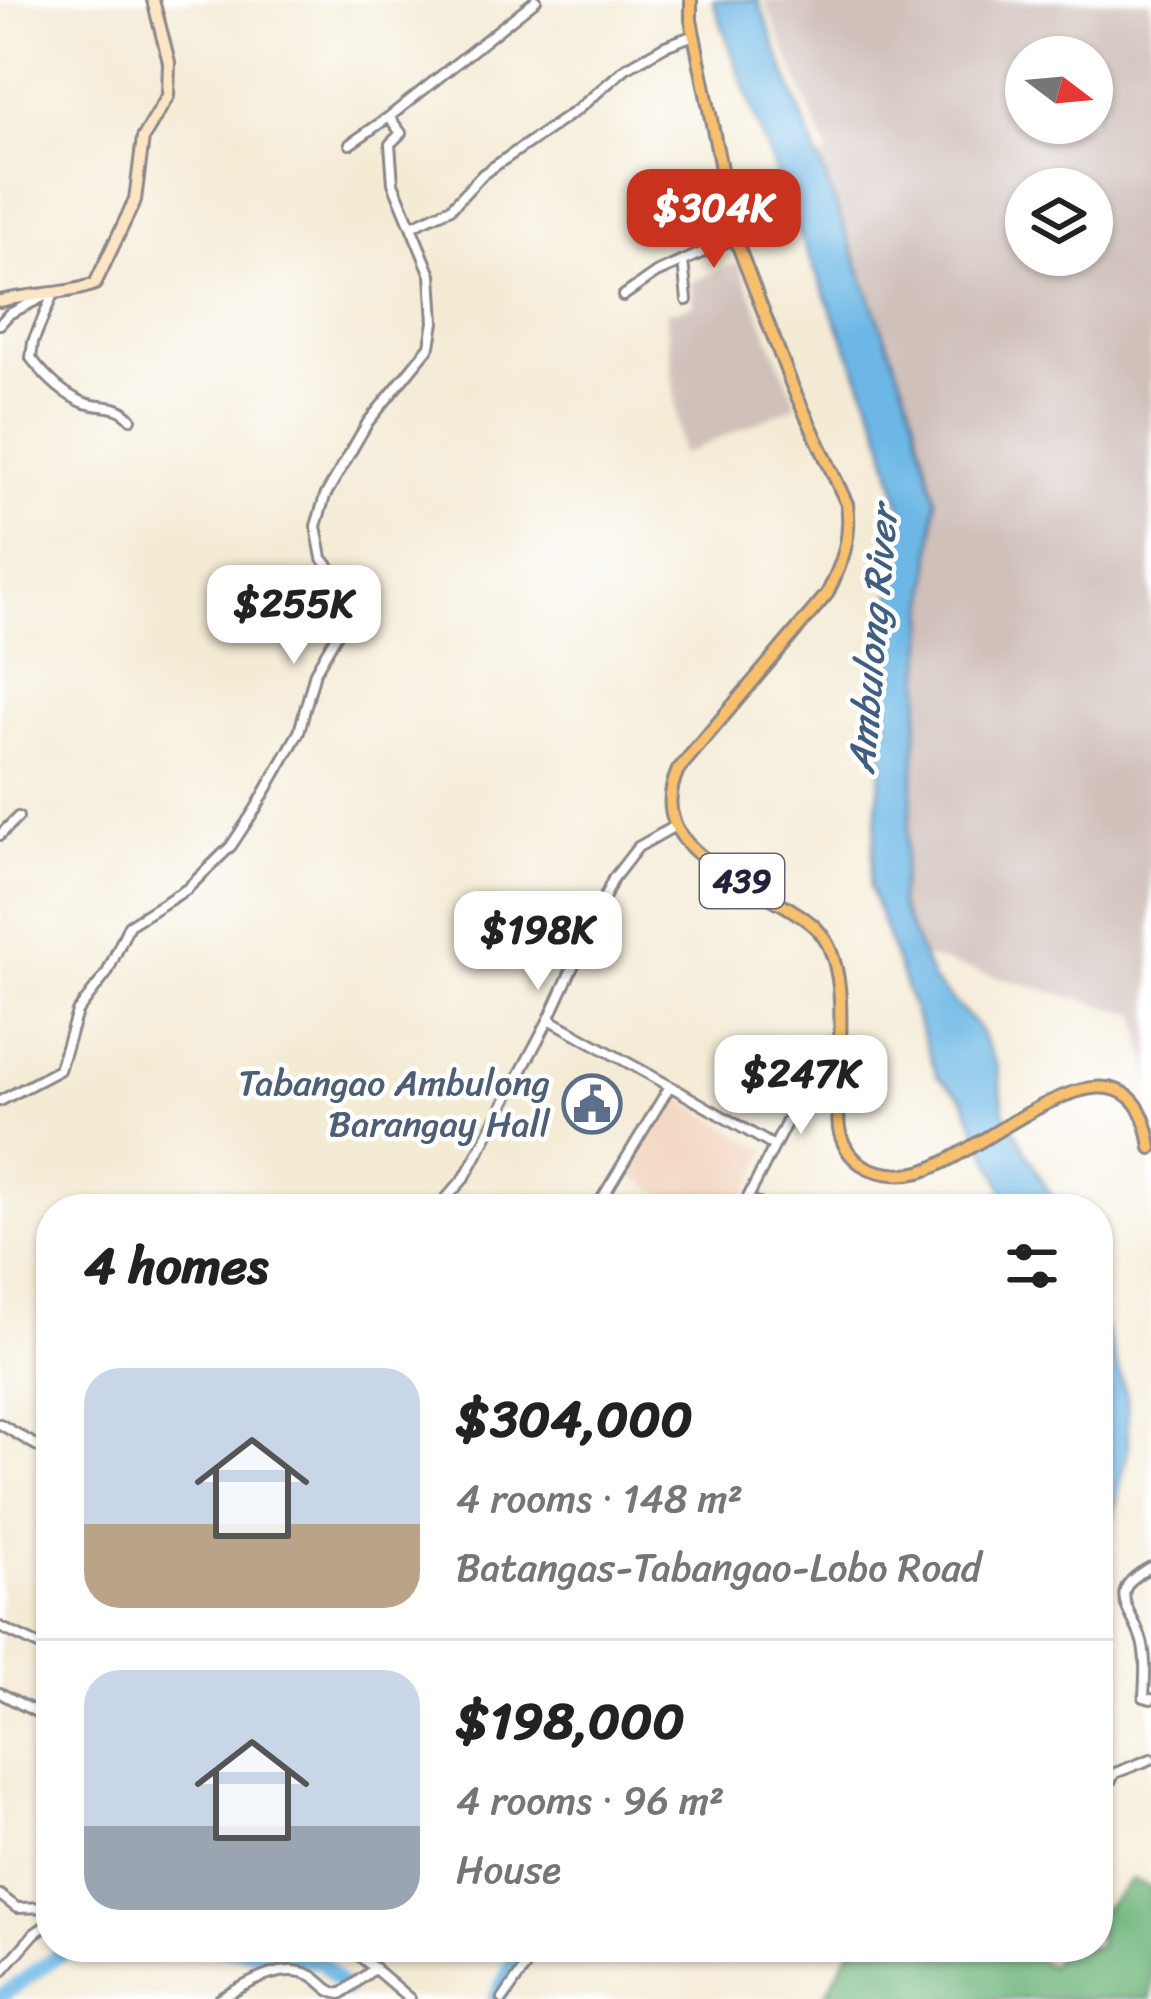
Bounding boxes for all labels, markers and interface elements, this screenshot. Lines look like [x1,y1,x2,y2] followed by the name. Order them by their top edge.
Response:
[1005,36,1113,144] north arrow
[1005,36,1113,276] map controls
[1005,168,1113,276] button: layers
[630,169,798,271] pin: $304K
[654,173,774,242] text: $304K
[826,497,919,777] water label: Ambulong River
[210,565,378,667] pin: $255K
[234,569,354,638] text: $255K
[700,854,784,908] road number: 439
[454,891,622,993] pin: $198K
[481,895,595,964] text: $198K
[717,1035,885,1137] pin: $247K
[741,1039,861,1108] text: $247K
[239,1051,551,1156] place label: Tabangao Ambulong Barangay Hall
[561,1073,623,1135] public building icon: Tabangao Ambulong Barangay Hall
[84,1221,268,1311] text: 4 homes
[999,1233,1065,1299] icon: filters
[456,1374,693,1464] text: $304,000
[180,1416,324,1560] icon: home
[456,1464,743,1533] text: 4 rooms · 148 m²
[456,1533,981,1602] text: Batangas-Tabangao-Lobo Road
[456,1676,685,1766] text: $198,000
[180,1718,324,1862] icon: home
[456,1766,724,1835] text: 4 rooms · 96 m²
[456,1835,561,1904] text: House

